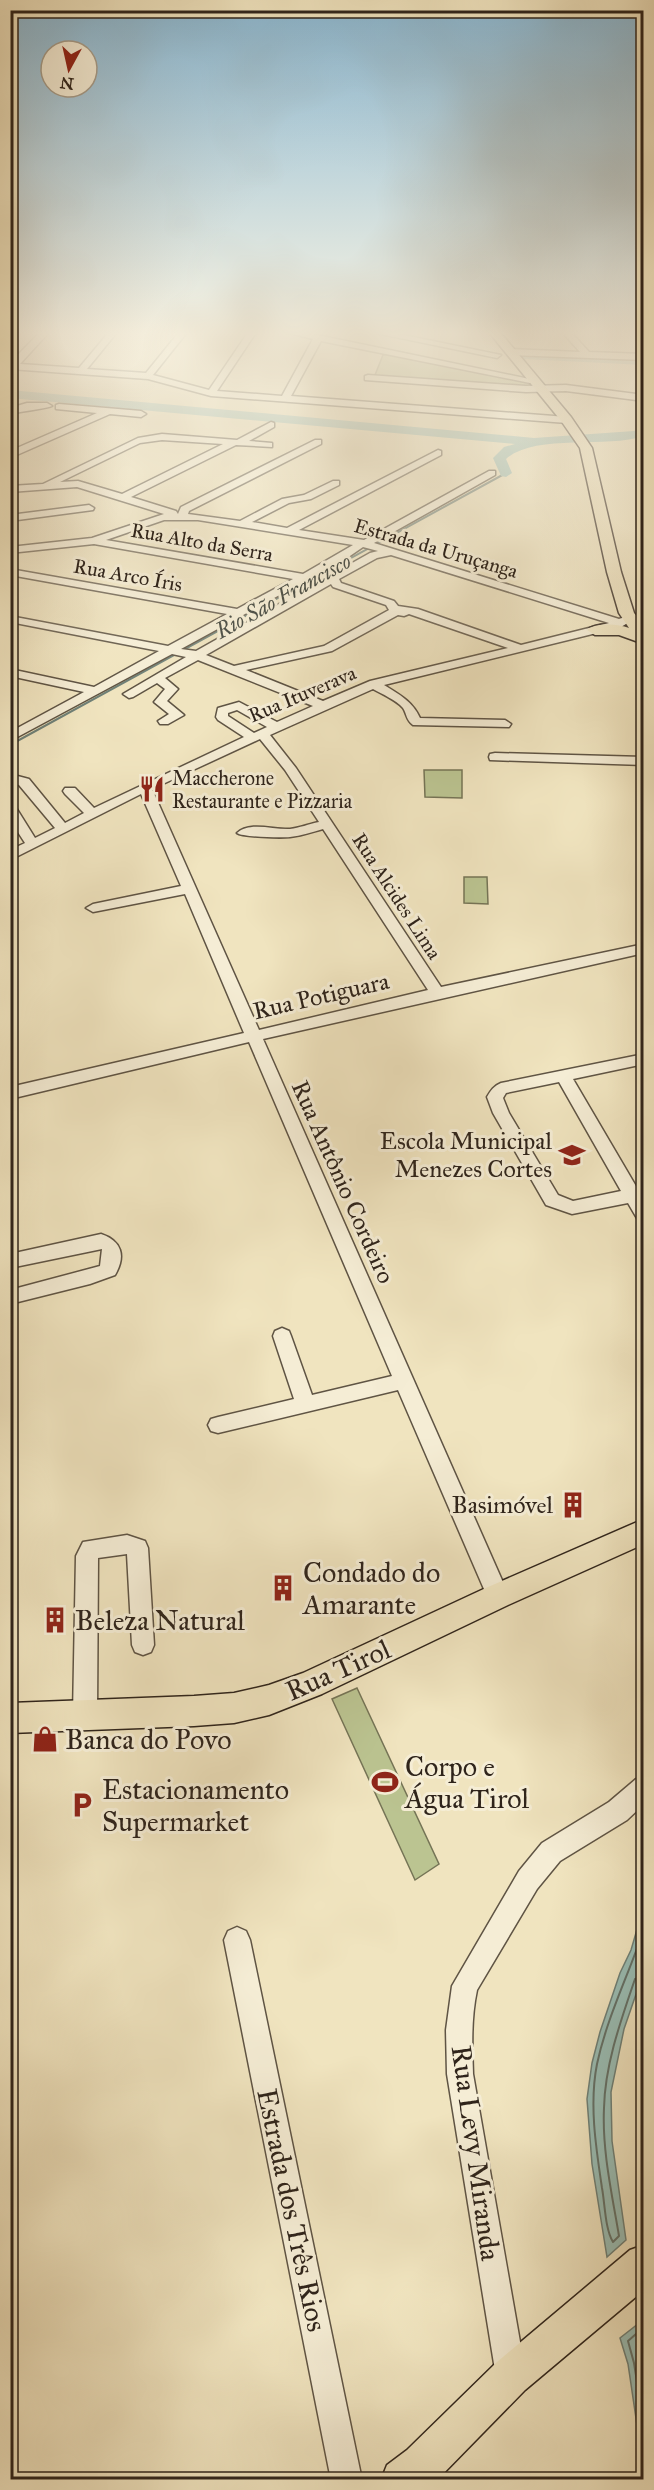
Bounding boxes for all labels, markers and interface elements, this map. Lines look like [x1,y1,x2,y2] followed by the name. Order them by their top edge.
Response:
[39,39,99,99] north arrow
[59,73,75,94] text: N
[351,513,521,584] street label: Estrada da Uruçanga
[129,518,275,566] street label: Rua Alto da Serra
[209,547,356,645] water label: Rio São Francisco
[72,552,185,596] street label: Rua Arco Íris
[245,660,360,727] street label: Rua Ituverava
[172,766,353,813] place label: Maccherone Restaurante e Pizzaria
[137,774,167,804] restaurant icon: Maccherone Restaurante e Pizzaria
[347,828,447,964] street label: Rua Alcides Lima
[250,966,393,1026] street label: Rua Potiguara
[285,1076,401,1288] street label: Rua Antônio Cordeiro
[380,1126,553,1184] place label: Escola Municipal Menezes Cortes
[557,1140,587,1170] school or university icon: Escola Municipal Menezes Cortes
[452,1490,554,1520] place label: Basimóvel
[558,1490,588,1520] building icon: Basimóvel
[302,1555,440,1622] place label: Condado do Amarante
[268,1573,298,1603] building icon: Condado do Amarante
[75,1603,245,1638] place label: Beleza Natural
[40,1605,70,1635] building icon: Beleza Natural
[280,1631,396,1709] street label: Rua Tirol
[65,1722,232,1757] place label: Banca do Povo
[30,1724,60,1754] shop icon: Banca do Povo
[404,1749,529,1816] place label: Corpo e Água Tirol
[370,1767,400,1797] sports icon: Corpo e Água Tirol
[102,1772,289,1839] place label: Estacionamento Supermarket
[67,1790,97,1820] parking icon: Estacionamento Supermarket
[444,2043,508,2263] street label: Rua Levy Miranda
[249,2085,335,2335] street label: Estrada dos Três Rios

